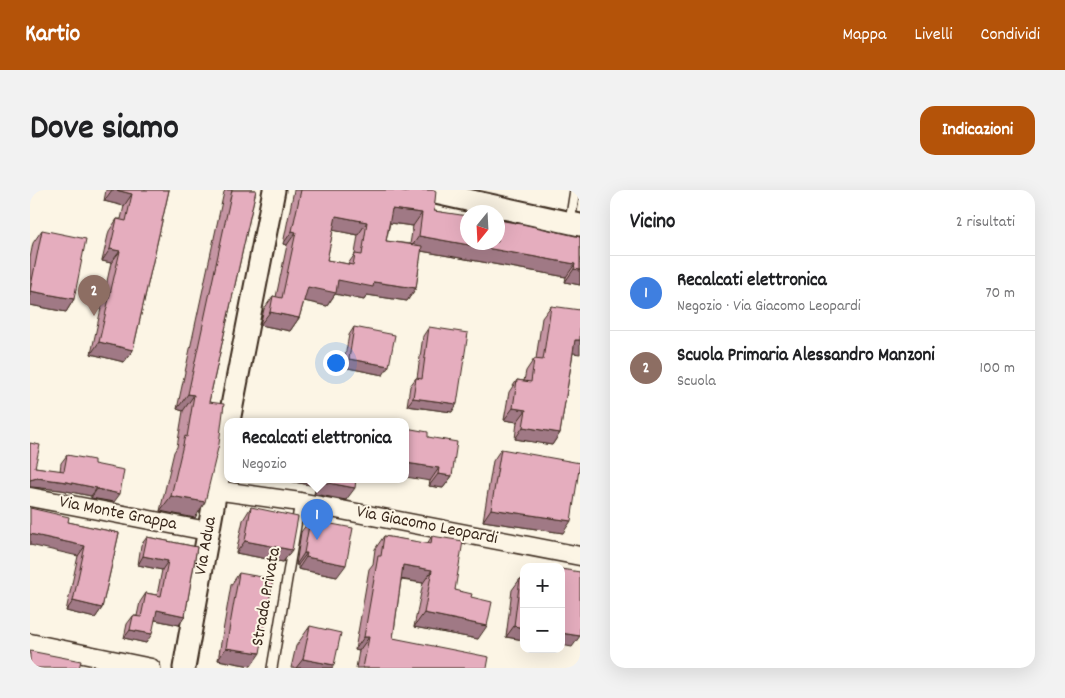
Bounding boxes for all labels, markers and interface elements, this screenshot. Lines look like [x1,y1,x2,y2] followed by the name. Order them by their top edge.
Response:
[25,18,80,52] text: Kartio
[843,23,887,48] text: Mappa
[915,23,953,48] text: Livelli
[981,23,1040,48] text: Condividi
[30,105,179,155] text: Dove siamo
[920,106,1035,155] button: Indicazioni
[460,205,505,250] north arrow
[630,208,675,238] text: Vicino
[956,211,1015,234] text: 2 risultati
[677,268,827,295] text: Recalcati elettronica
[78,275,110,316] pin: 2
[644,282,648,305] text: 1
[985,282,1015,305] text: 70 m
[677,295,861,318] text: Negozio · Via Giacomo Leopardi
[677,343,935,370] text: Scuola Primaria Alessandro Manzoni
[323,350,349,376] your location
[643,357,650,380] text: 2
[979,357,1015,380] text: 100 m
[677,370,716,393] text: Scuola
[224,418,409,483] popup
[242,426,391,453] text: Recalcati elettronica
[242,453,287,476] text: Negozio
[57,490,179,538] street label: Via Monte Grappa
[301,499,333,540] pin: 1
[354,500,500,552] street label: Via Giacomo Leopardi
[188,514,224,577] street label: Via Adua
[246,545,288,648] street label: Strada Privata
[520,563,565,653] map controls
[520,563,565,608] button: +
[520,608,565,653] button: −

